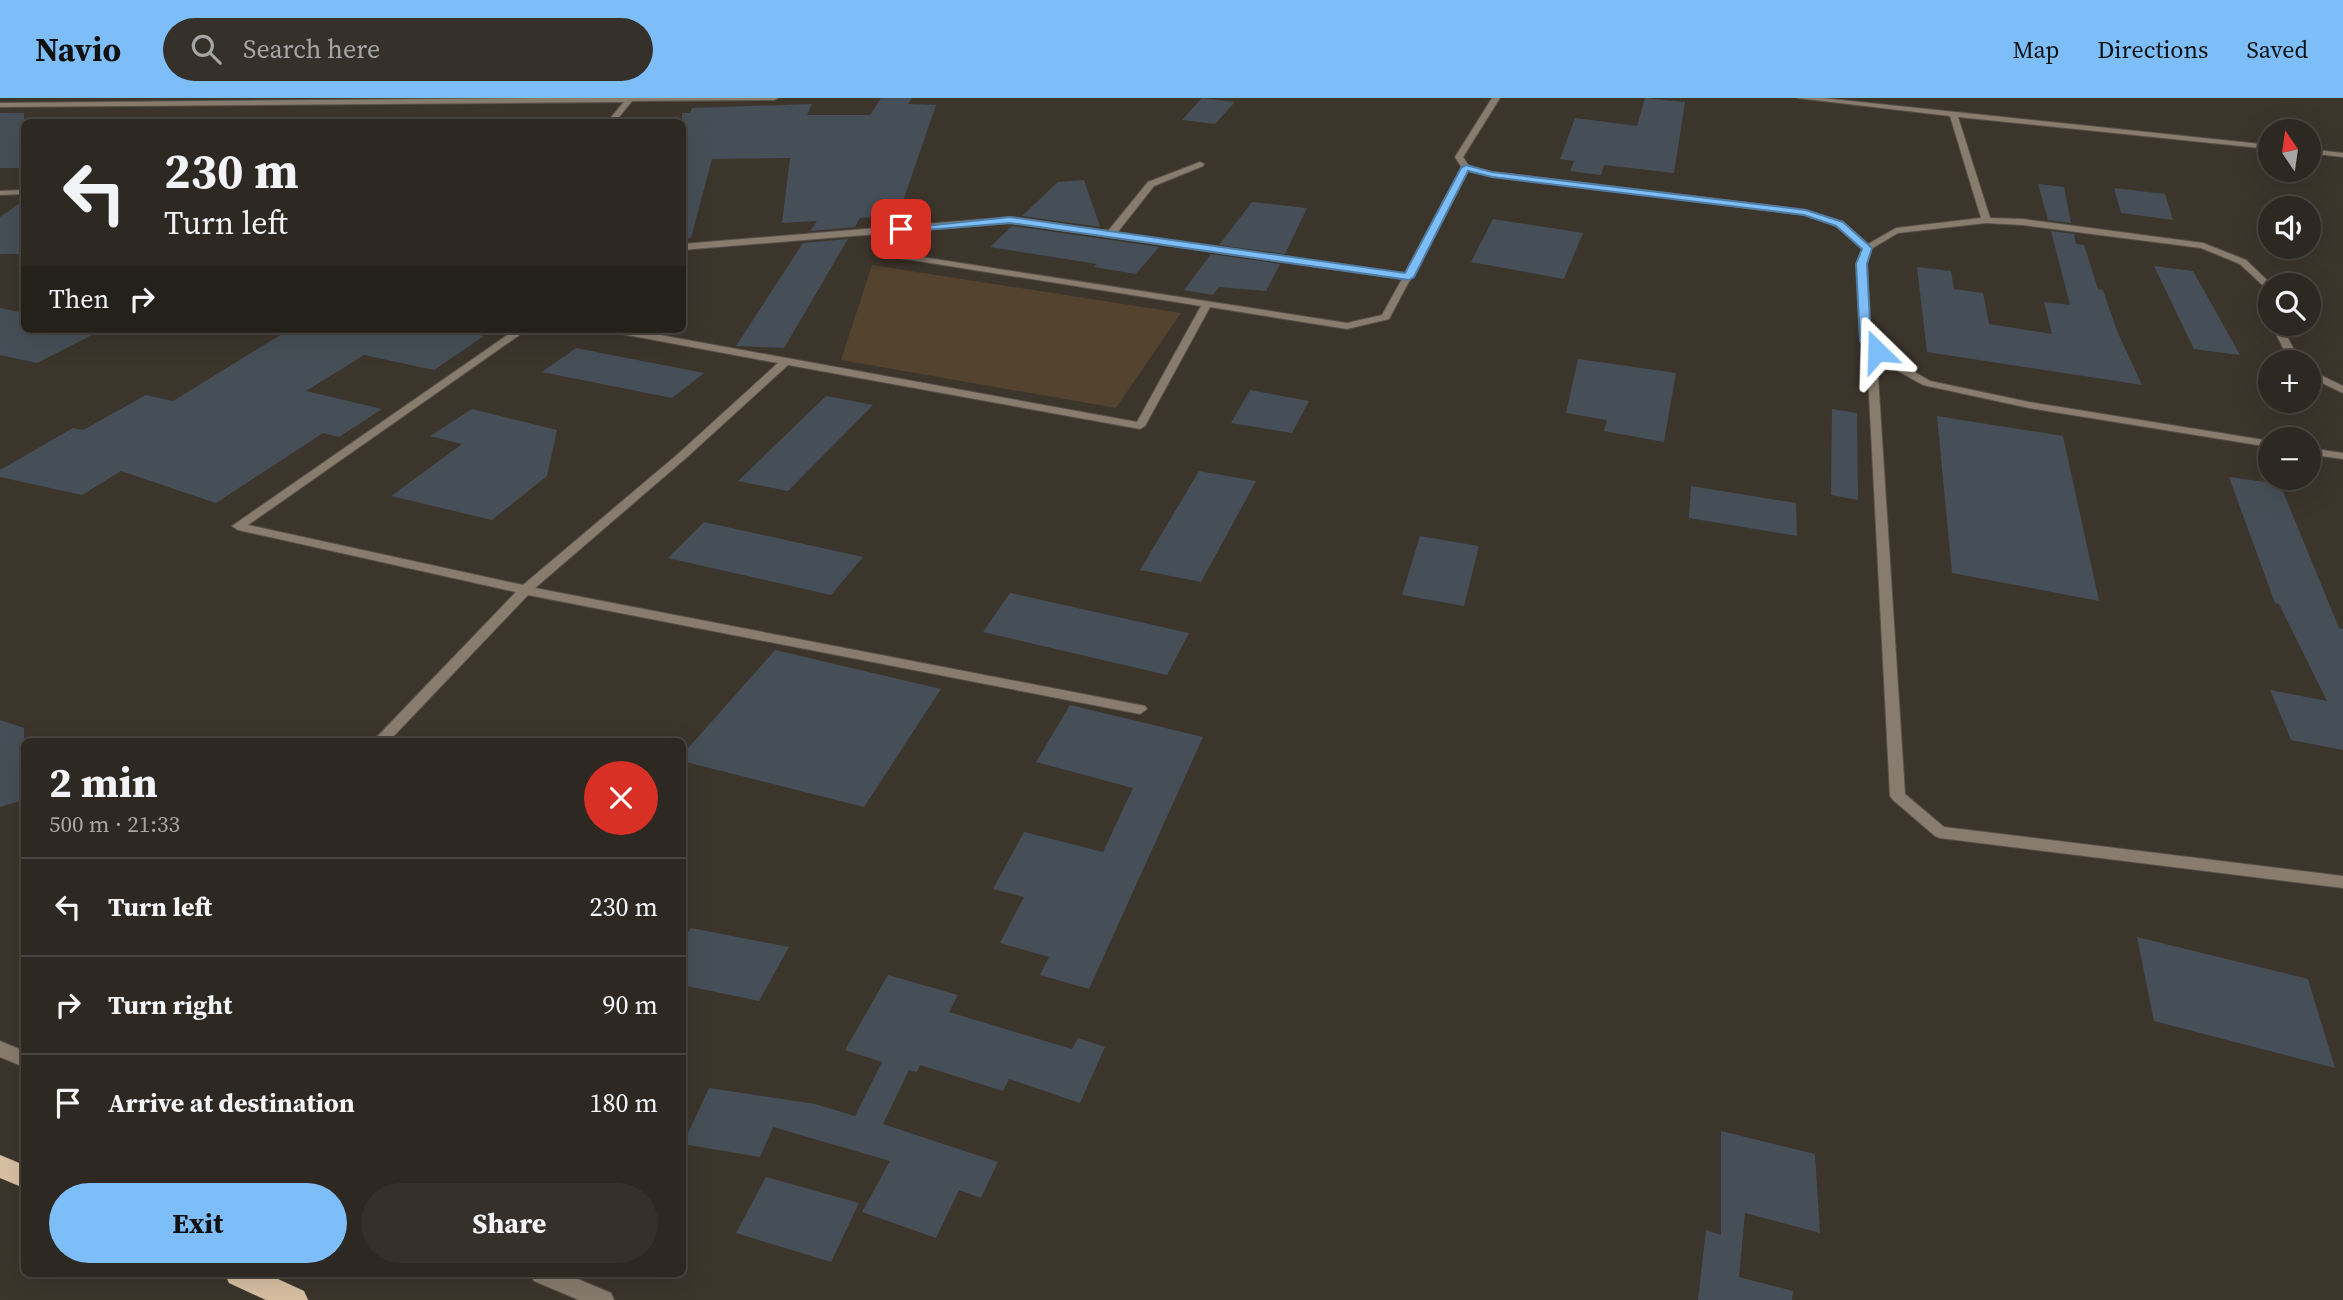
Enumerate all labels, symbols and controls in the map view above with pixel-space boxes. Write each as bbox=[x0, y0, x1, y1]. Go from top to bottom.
search box bbox=[163, 18, 653, 81]
text: Navio bbox=[35, 27, 121, 72]
icon: search bbox=[187, 30, 225, 68]
text: Search here bbox=[243, 31, 380, 67]
text: Map bbox=[2012, 33, 2059, 66]
text: Directions bbox=[2097, 33, 2208, 66]
text: Saved bbox=[2246, 33, 2308, 66]
north arrow bbox=[2258, 119, 2320, 182]
map controls bbox=[2258, 119, 2321, 490]
text: 230 m bbox=[164, 137, 299, 204]
icon: left bbox=[49, 147, 140, 238]
button: sound bbox=[2258, 196, 2321, 259]
pin bbox=[871, 199, 931, 259]
text: Turn left bbox=[164, 201, 288, 245]
icon: arrive bbox=[882, 210, 920, 248]
button: search bbox=[2258, 273, 2321, 336]
icon: right bbox=[123, 280, 161, 318]
text: Then bbox=[49, 281, 109, 317]
position arrow bbox=[1840, 314, 1914, 388]
button: + bbox=[2258, 350, 2321, 413]
button: − bbox=[2258, 427, 2321, 490]
text: 2 min bbox=[49, 753, 158, 811]
button: close bbox=[584, 761, 658, 835]
text: 500 m · 21:33 bbox=[49, 808, 180, 840]
icon: left bbox=[49, 888, 87, 926]
text: Turn left bbox=[108, 889, 212, 925]
text: 230 m bbox=[590, 889, 658, 925]
icon: right bbox=[49, 986, 87, 1024]
text: Turn right bbox=[108, 987, 232, 1023]
text: 90 m bbox=[603, 987, 658, 1023]
icon: arrive bbox=[49, 1084, 87, 1122]
text: Arrive at destination bbox=[108, 1085, 355, 1121]
text: 180 m bbox=[590, 1085, 658, 1121]
button: Exit bbox=[49, 1183, 347, 1263]
button: Share bbox=[361, 1183, 658, 1263]

